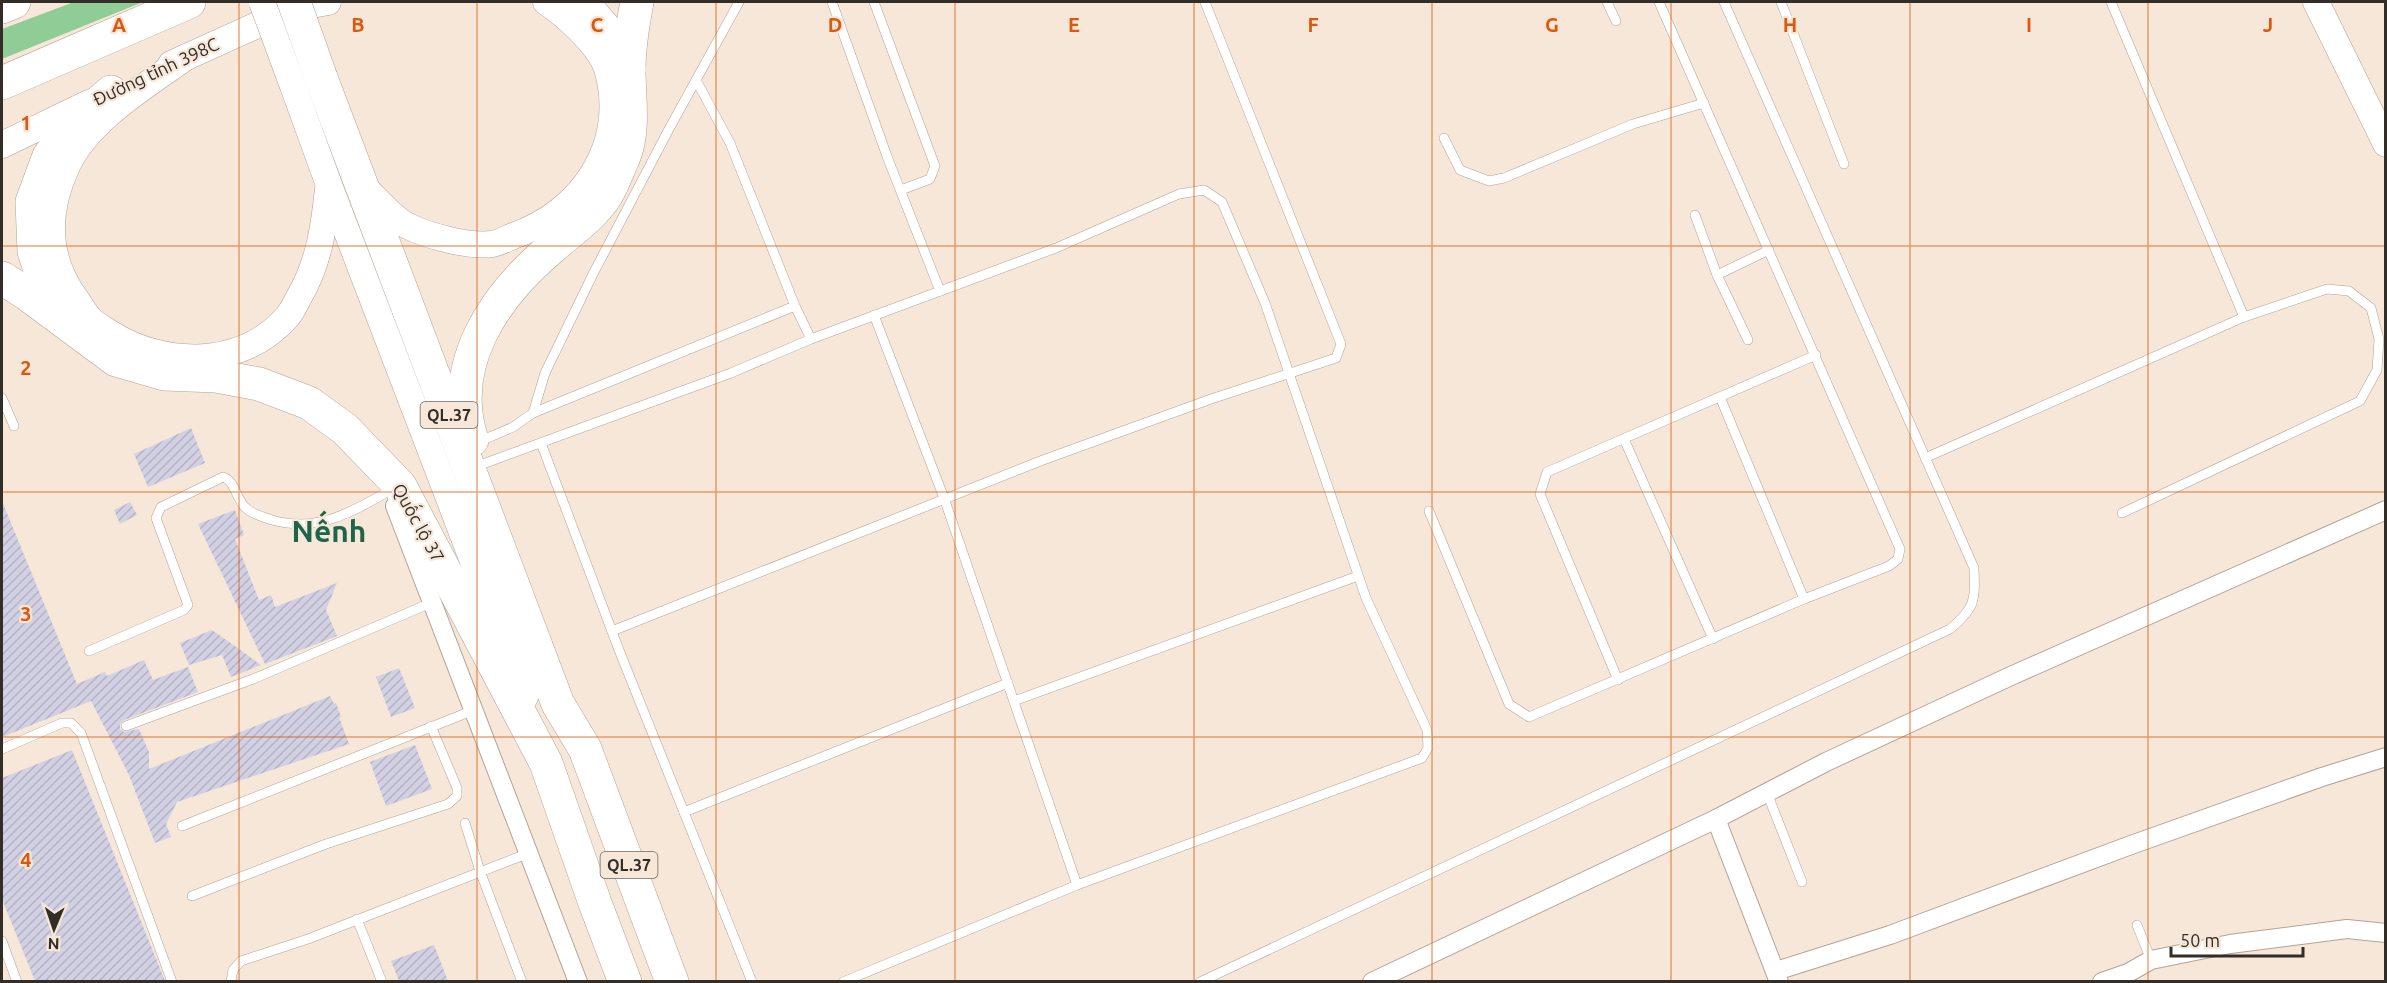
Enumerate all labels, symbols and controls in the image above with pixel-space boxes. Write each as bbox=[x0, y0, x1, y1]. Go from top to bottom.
text: A bbox=[112, 13, 126, 36]
text: B bbox=[351, 13, 365, 36]
text: C bbox=[591, 13, 604, 36]
text: D bbox=[828, 13, 842, 36]
text: E bbox=[1068, 13, 1080, 36]
text: F bbox=[1307, 13, 1319, 36]
text: G bbox=[1545, 13, 1559, 36]
text: H bbox=[1783, 13, 1797, 36]
text: I bbox=[2026, 13, 2032, 36]
text: J bbox=[2263, 13, 2273, 36]
street label: Đường tỉnh 398C bbox=[90, 33, 222, 109]
text: 1 bbox=[20, 111, 32, 134]
text: 2 bbox=[20, 356, 32, 379]
road number: QL.37 bbox=[420, 402, 478, 428]
street label: Quốc lộ 37 bbox=[388, 478, 451, 566]
district label: Nếnh bbox=[292, 510, 366, 548]
text: 3 bbox=[20, 602, 32, 625]
text: 4 bbox=[20, 848, 32, 871]
road number: QL.37 bbox=[600, 852, 658, 878]
north arrow bbox=[24, 899, 84, 959]
scale bar bbox=[2171, 920, 2303, 958]
text: 50 m bbox=[2180, 930, 2220, 950]
text: N bbox=[47, 935, 60, 953]

